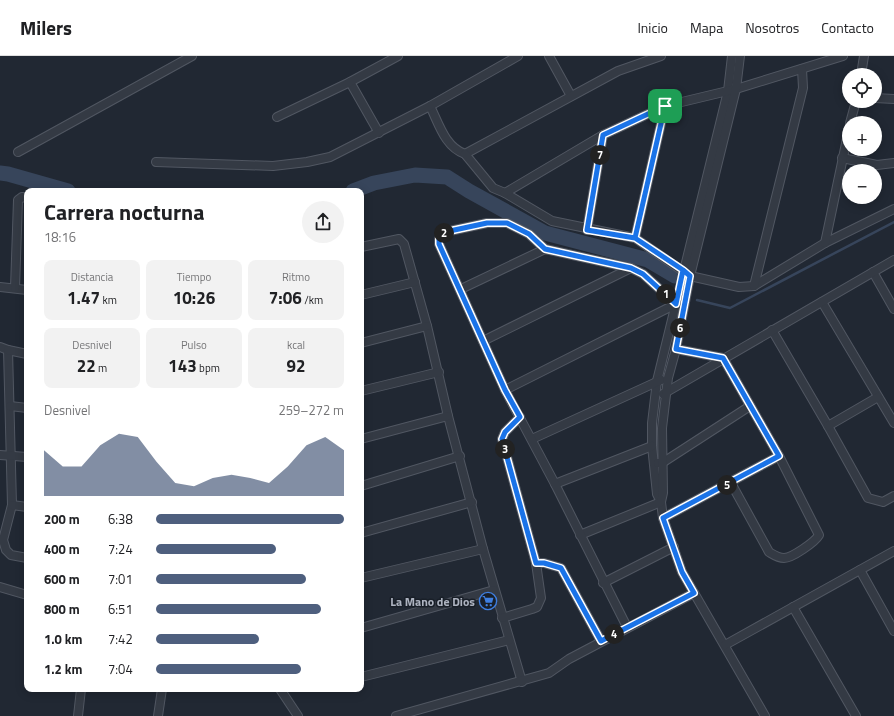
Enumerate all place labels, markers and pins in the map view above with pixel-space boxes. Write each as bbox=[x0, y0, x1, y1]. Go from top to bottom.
pin bbox=[648, 89, 682, 123]
pin: 7 bbox=[590, 145, 610, 165]
pin: 2 bbox=[434, 223, 454, 243]
pin: 1 bbox=[656, 284, 676, 304]
pin: 6 bbox=[670, 318, 690, 338]
pin: 3 bbox=[495, 439, 515, 459]
pin: 5 bbox=[717, 475, 737, 495]
supermarket icon: La Mano de Dios bbox=[478, 591, 498, 611]
place label: La Mano de Dios bbox=[390, 592, 475, 611]
pin: 4 bbox=[604, 624, 624, 644]

